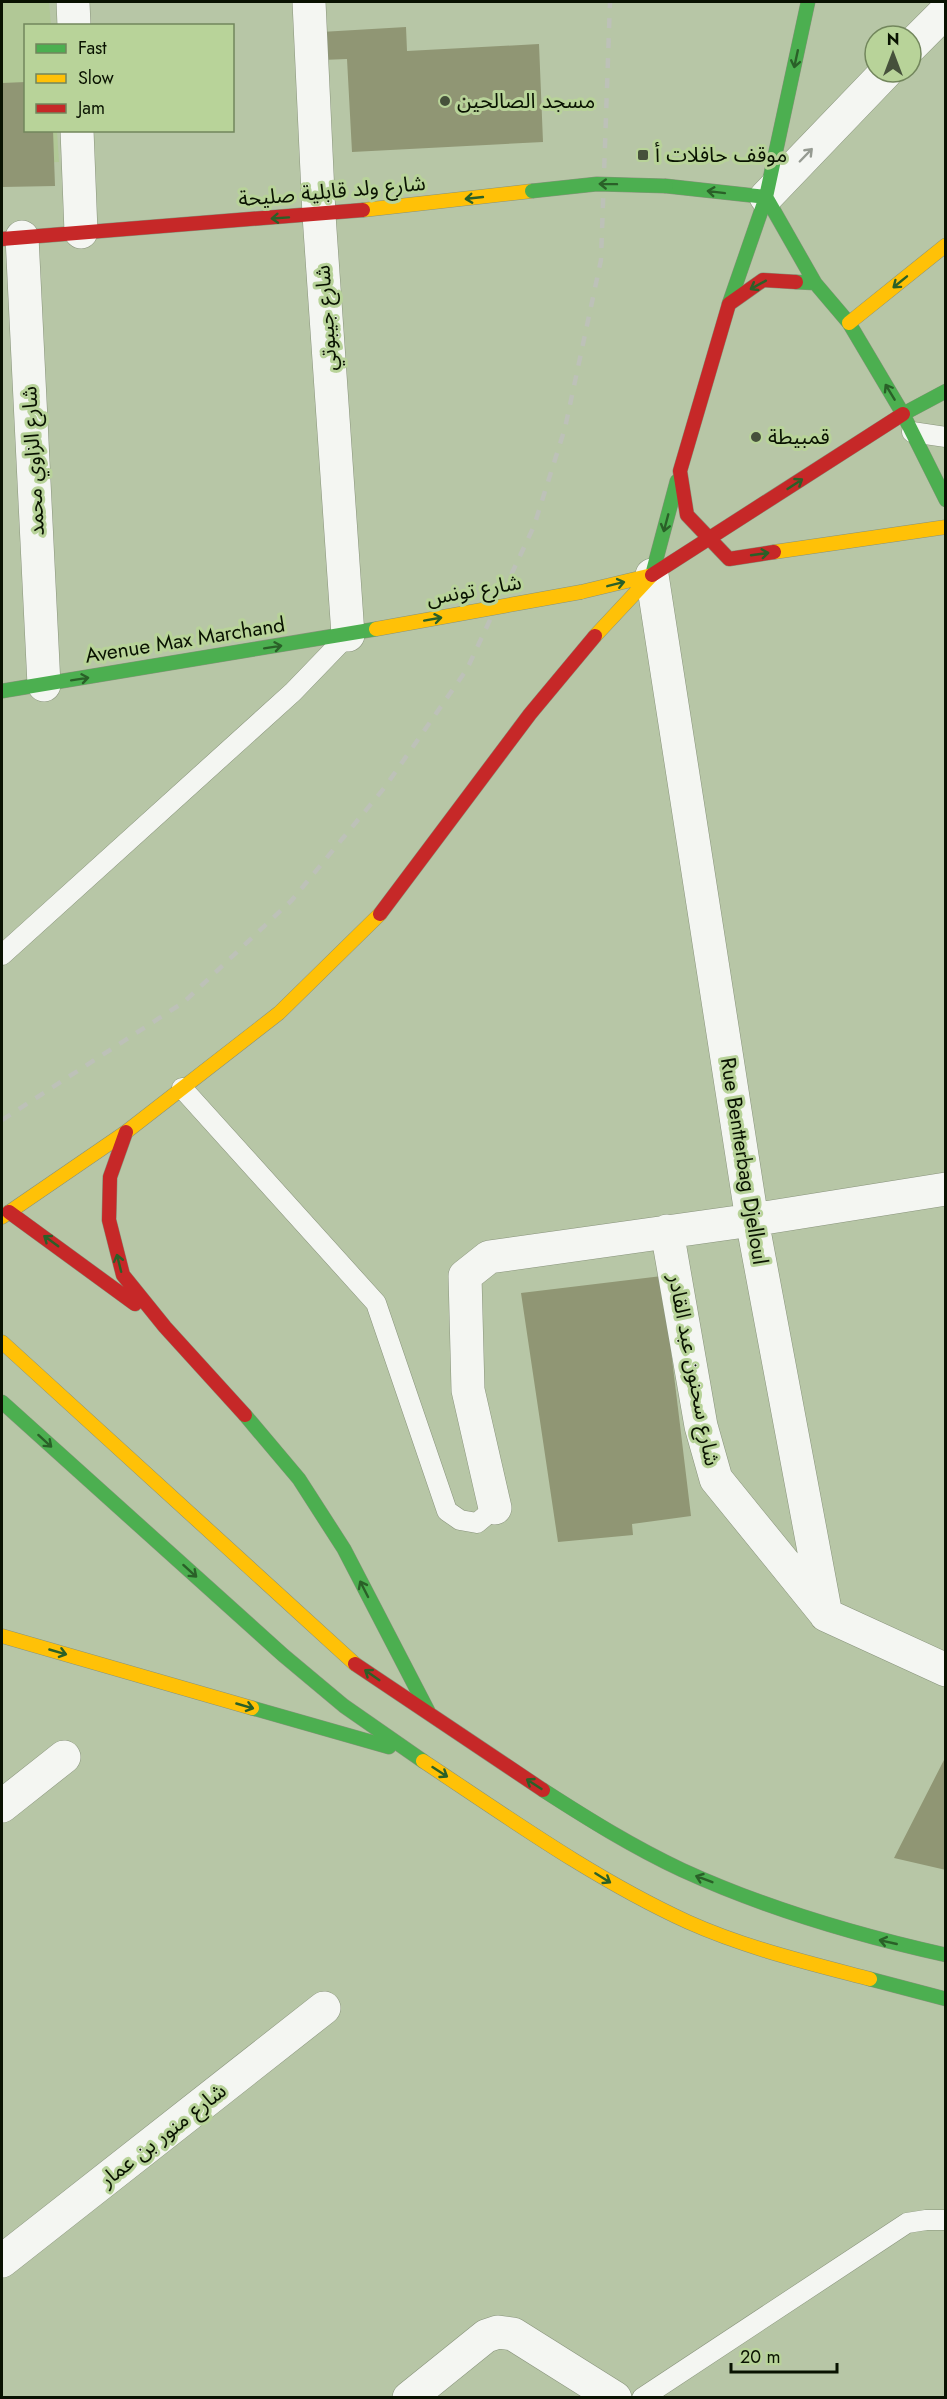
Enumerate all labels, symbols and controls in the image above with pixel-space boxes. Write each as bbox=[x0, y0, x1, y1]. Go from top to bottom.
legend bbox=[24, 24, 234, 132]
north arrow bbox=[863, 24, 923, 84]
text: N bbox=[887, 28, 899, 51]
text: Fast bbox=[78, 35, 107, 61]
one-way arrow bbox=[789, 49, 801, 68]
text: Slow bbox=[78, 65, 115, 91]
place label: مسجد الصالحين bbox=[457, 86, 595, 116]
marker: مسجد الصالحين bbox=[438, 94, 452, 108]
text: Jam bbox=[76, 95, 105, 121]
place label: موقف حافلات أ bbox=[655, 140, 787, 170]
marker: موقف حافلات أ bbox=[636, 148, 650, 162]
one-way arrow bbox=[799, 148, 814, 163]
street label: شارع ولد قابلية صليحة bbox=[237, 168, 427, 214]
one-way arrow bbox=[599, 178, 619, 190]
one-way arrow bbox=[707, 186, 727, 197]
one-way arrow bbox=[464, 192, 484, 203]
one-way arrow bbox=[270, 213, 290, 224]
street label: شارع جيبوتي bbox=[307, 264, 346, 372]
one-way arrow bbox=[892, 275, 908, 288]
one-way arrow bbox=[750, 279, 767, 291]
one-way arrow bbox=[884, 384, 896, 401]
street label: شارع الزاوي محمد bbox=[14, 385, 53, 537]
place label: قمبيطة bbox=[768, 422, 830, 452]
marker: قمبيطة bbox=[749, 430, 763, 444]
one-way arrow bbox=[786, 478, 803, 490]
one-way arrow bbox=[660, 513, 671, 532]
one-way arrow bbox=[750, 549, 769, 560]
street label: شارع تونس bbox=[424, 567, 524, 613]
one-way arrow bbox=[606, 577, 625, 589]
street label: Avenue Max Marchand bbox=[83, 609, 287, 671]
one-way arrow bbox=[423, 613, 443, 624]
one-way arrow bbox=[262, 642, 282, 653]
one-way arrow bbox=[70, 673, 89, 684]
street label: Rue Bentterbag Djelloul bbox=[713, 1055, 775, 1267]
one-way arrow bbox=[43, 1235, 59, 1247]
one-way arrow bbox=[113, 1253, 125, 1272]
street label: شارع سحنون عبد القادر bbox=[661, 1271, 727, 1468]
one-way arrow bbox=[37, 1434, 52, 1448]
one-way arrow bbox=[182, 1564, 197, 1578]
one-way arrow bbox=[358, 1580, 370, 1598]
one-way arrow bbox=[48, 1647, 67, 1658]
one-way arrow bbox=[365, 1669, 381, 1682]
one-way arrow bbox=[235, 1701, 254, 1712]
one-way arrow bbox=[431, 1766, 447, 1778]
one-way arrow bbox=[526, 1778, 543, 1790]
one-way arrow bbox=[594, 1872, 611, 1884]
one-way arrow bbox=[695, 1873, 714, 1884]
one-way arrow bbox=[879, 1936, 899, 1947]
street label: شارع منور بن عمار bbox=[93, 2076, 233, 2195]
scale bar bbox=[731, 2336, 838, 2374]
text: 20 m bbox=[740, 2344, 780, 2370]

